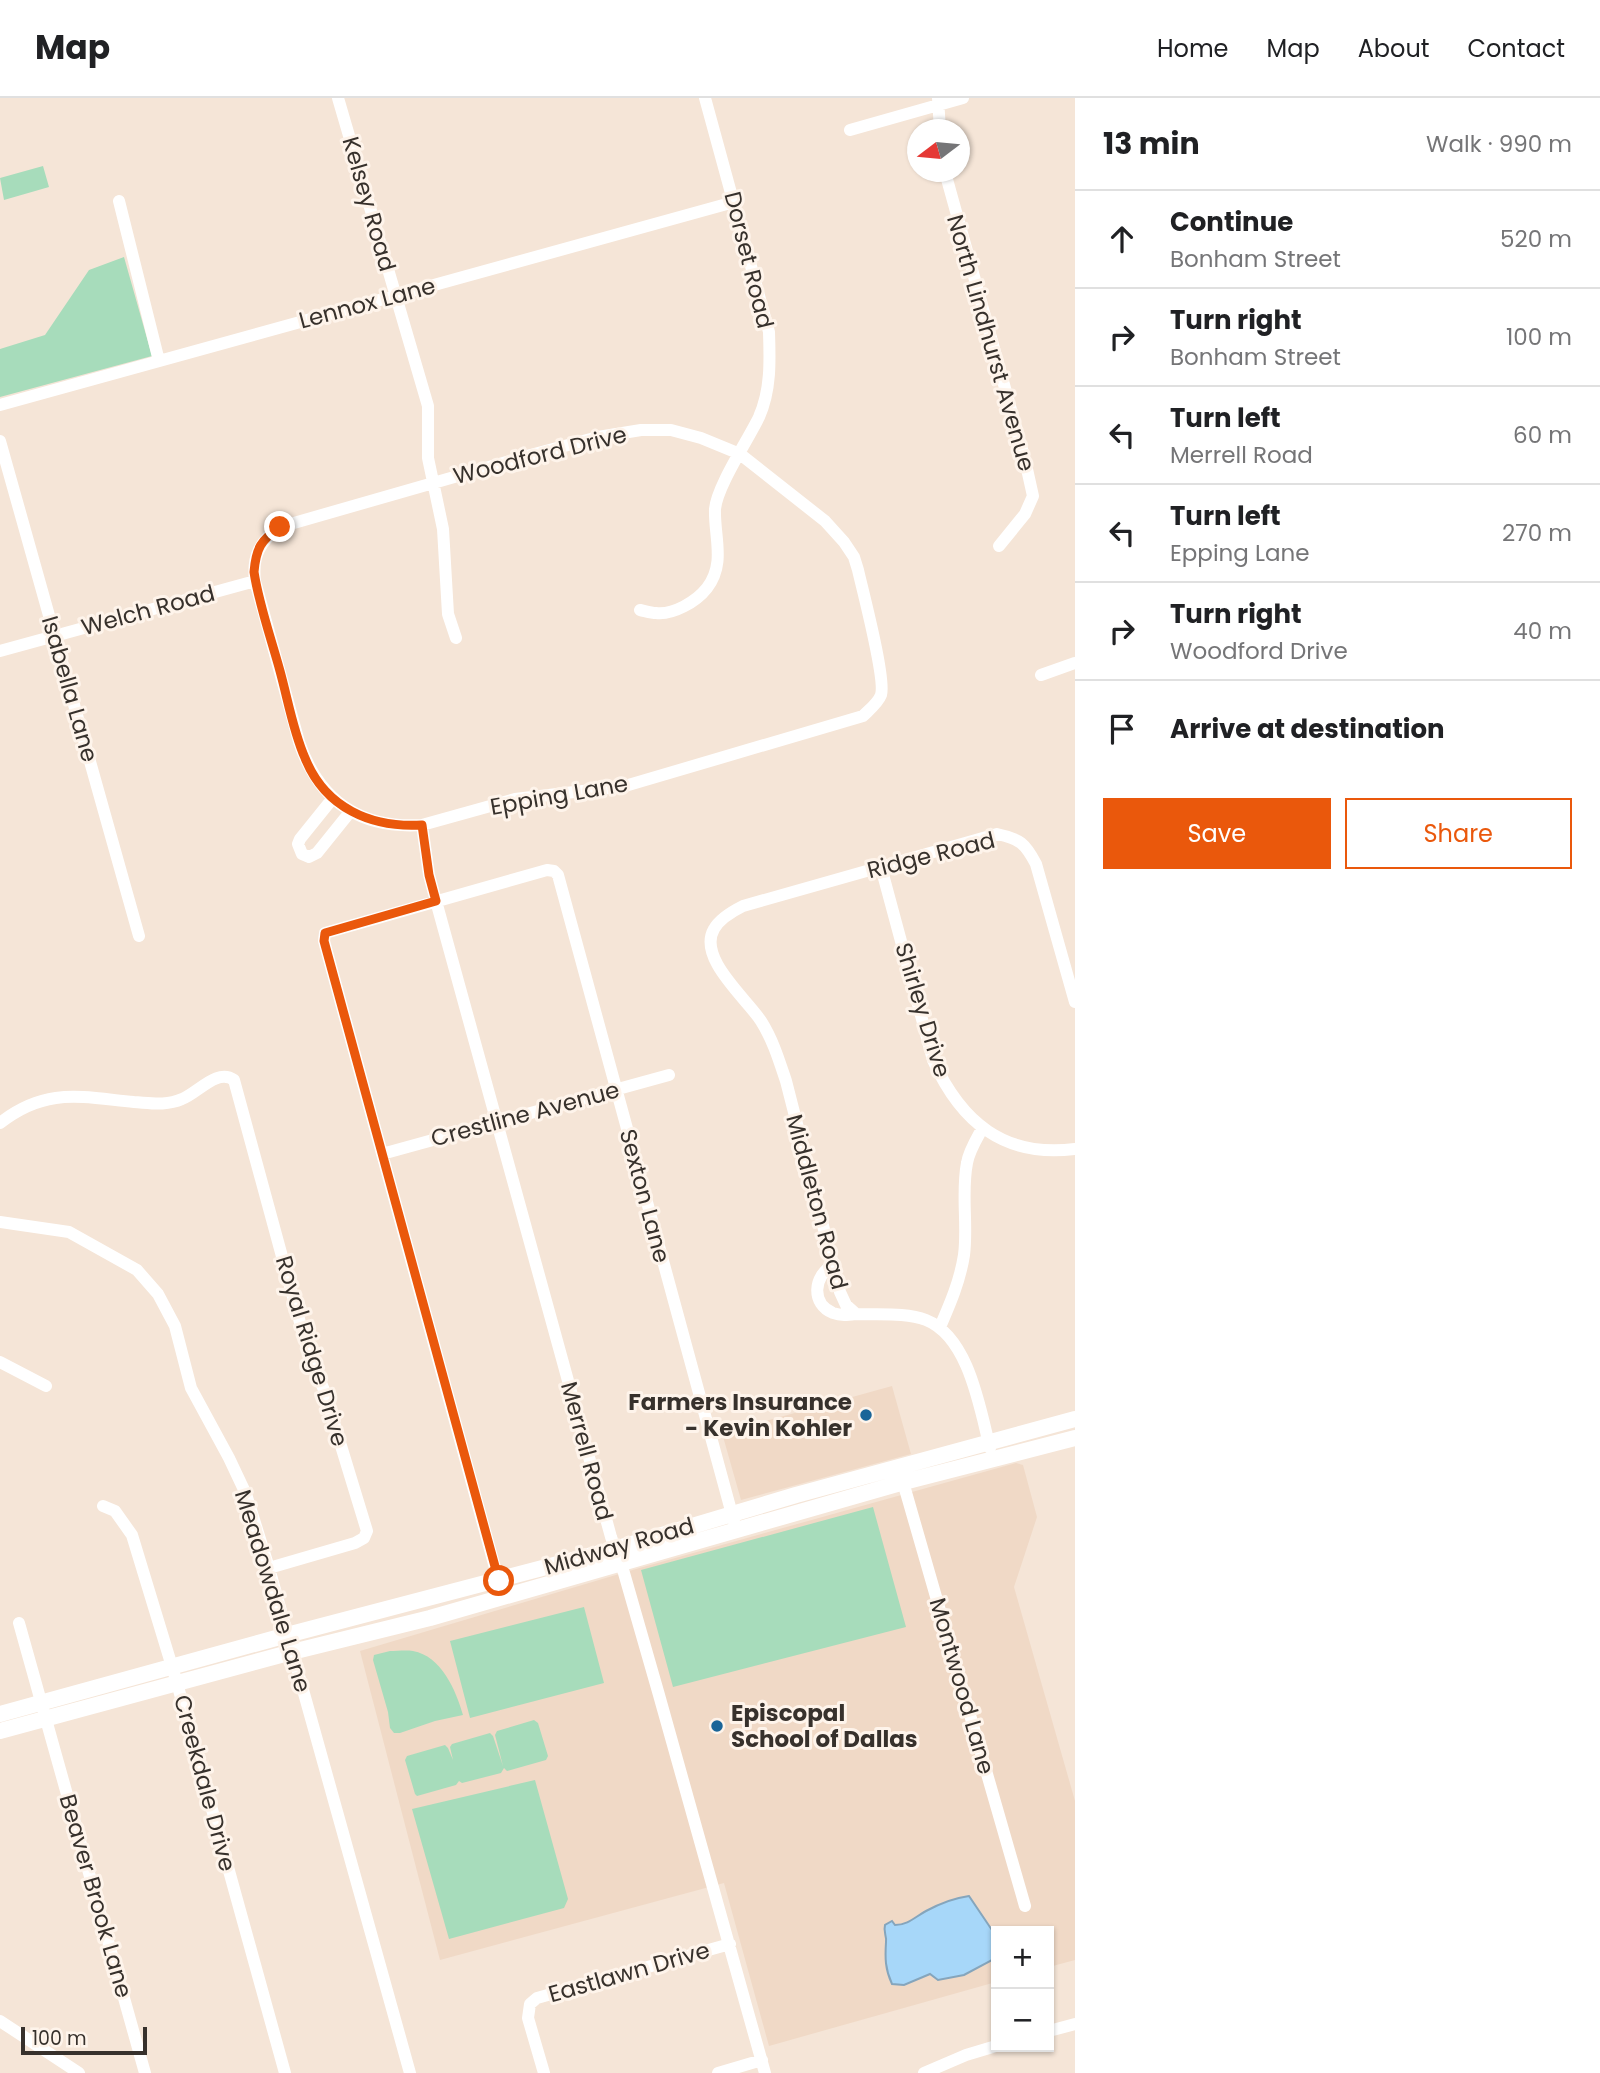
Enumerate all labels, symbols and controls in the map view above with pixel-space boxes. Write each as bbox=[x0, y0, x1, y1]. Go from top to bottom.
text: Map bbox=[35, 24, 110, 71]
text: Home bbox=[1157, 32, 1229, 65]
text: Map bbox=[1267, 32, 1320, 65]
text: About bbox=[1358, 32, 1429, 65]
text: Contact bbox=[1467, 32, 1565, 65]
north arrow bbox=[907, 119, 970, 182]
text: 13 min bbox=[1103, 122, 1200, 165]
text: Walk · 990 m bbox=[1426, 128, 1572, 160]
street label: Kelsey Road bbox=[334, 133, 404, 275]
street label: Dorset Road bbox=[717, 188, 781, 332]
text: Continue bbox=[1170, 204, 1293, 240]
street label: North Lindhurst Avenue bbox=[939, 211, 1043, 475]
icon: ahead bbox=[1103, 220, 1141, 258]
text: 520 m bbox=[1500, 223, 1572, 255]
text: Bonham Street bbox=[1170, 243, 1341, 275]
street label: Lennox Lane bbox=[295, 269, 439, 337]
text: Turn right bbox=[1170, 302, 1302, 338]
icon: right bbox=[1103, 318, 1141, 356]
text: 100 m bbox=[1506, 321, 1572, 353]
text: Bonham Street bbox=[1170, 341, 1341, 373]
text: Turn left bbox=[1170, 400, 1281, 436]
icon: left bbox=[1103, 416, 1141, 454]
street label: Woodford Drive bbox=[450, 418, 630, 492]
text: 60 m bbox=[1513, 419, 1572, 451]
text: Merrell Road bbox=[1170, 439, 1313, 471]
text: Turn left bbox=[1170, 498, 1281, 534]
route end bbox=[264, 511, 295, 542]
icon: left bbox=[1103, 514, 1141, 552]
text: 270 m bbox=[1502, 517, 1572, 549]
text: Epping Lane bbox=[1170, 537, 1309, 569]
street label: Welch Road bbox=[78, 577, 218, 643]
text: Turn right bbox=[1170, 596, 1302, 632]
street label: Isabella Lane bbox=[34, 612, 106, 766]
icon: right bbox=[1103, 612, 1141, 650]
text: 40 m bbox=[1513, 615, 1572, 647]
text: Woodford Drive bbox=[1170, 635, 1348, 667]
icon: arrive bbox=[1103, 710, 1141, 748]
text: Arrive at destination bbox=[1170, 711, 1445, 747]
street label: Epping Lane bbox=[488, 767, 630, 823]
button: Save bbox=[1103, 798, 1331, 869]
button: Share bbox=[1345, 798, 1572, 869]
street label: Ridge Road bbox=[864, 824, 998, 886]
street label: Shirley Drive bbox=[887, 939, 959, 1081]
street label: Crestline Avenue bbox=[427, 1073, 623, 1155]
street label: Middleton Road bbox=[778, 1111, 856, 1293]
street label: Sexton Lane bbox=[612, 1126, 678, 1266]
street label: Royal Ridge Drive bbox=[268, 1252, 356, 1450]
street label: Merrell Road bbox=[553, 1378, 621, 1524]
place label: Farmers Insurance - Kevin Kohler bbox=[628, 1386, 852, 1444]
marker: Farmers Insurance - Kevin Kohler bbox=[858, 1407, 874, 1423]
street label: Meadowdale Lane bbox=[227, 1486, 319, 1696]
street label: Midway Road bbox=[540, 1509, 698, 1583]
route start bbox=[483, 1565, 514, 1596]
street label: Montwood Lane bbox=[922, 1594, 1002, 1778]
street label: Creekdale Drive bbox=[166, 1691, 244, 1875]
place label: Episcopal School of Dallas bbox=[731, 1697, 918, 1755]
marker: Episcopal School of Dallas bbox=[709, 1718, 725, 1734]
street label: Beaver Brook Lane bbox=[52, 1790, 140, 2002]
map controls bbox=[991, 1926, 1054, 2052]
button: + bbox=[991, 1926, 1054, 1989]
street label: Eastlawn Drive bbox=[545, 1934, 713, 2010]
button: − bbox=[991, 1989, 1054, 2052]
scale bar bbox=[21, 2024, 147, 2056]
text: 100 m bbox=[32, 2025, 87, 2052]

